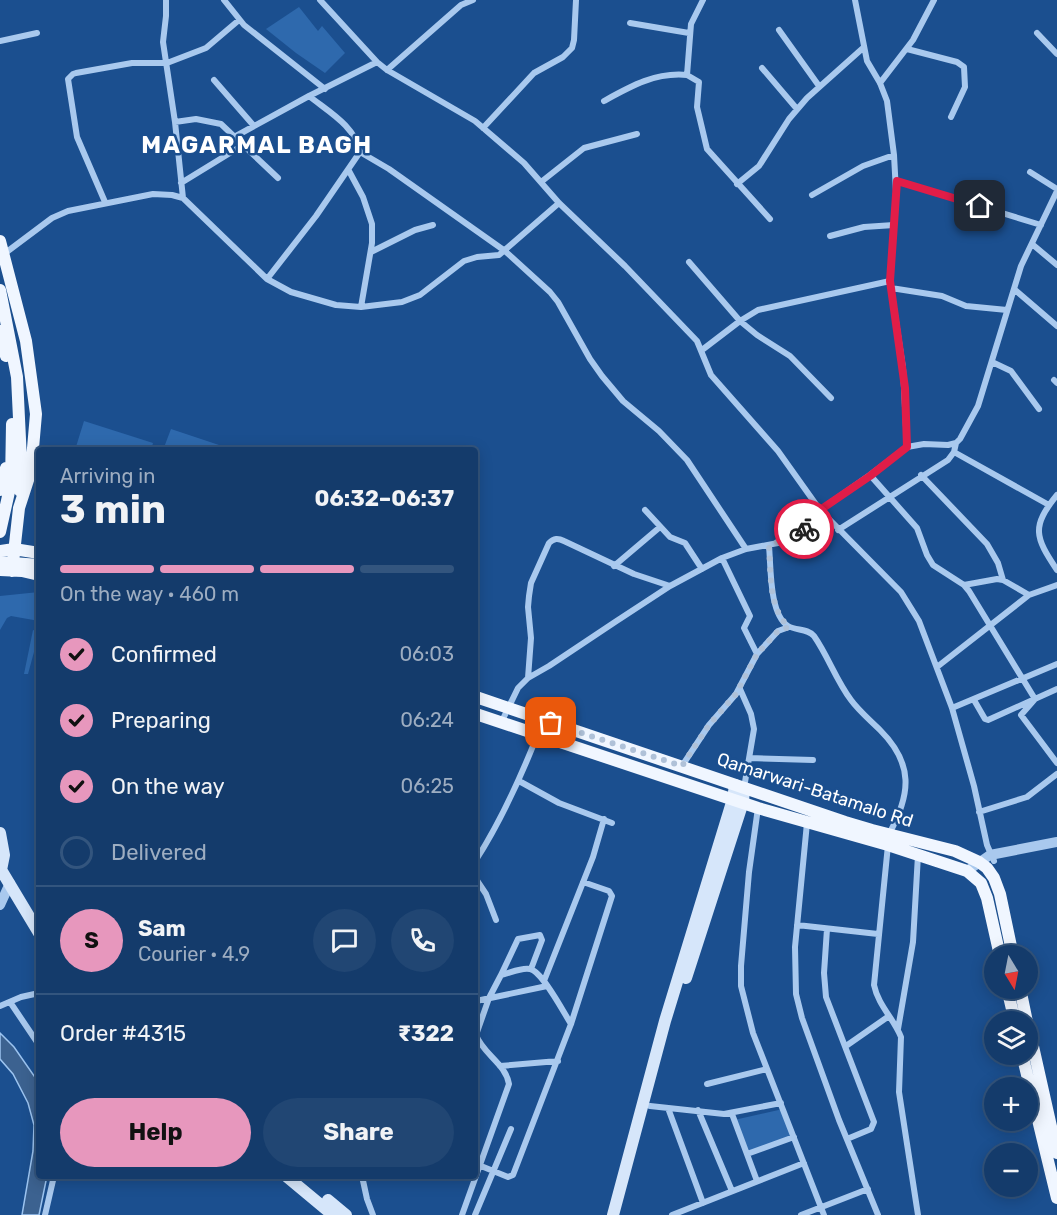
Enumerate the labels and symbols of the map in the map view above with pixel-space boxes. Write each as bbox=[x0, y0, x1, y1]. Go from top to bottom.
district label: MAGARMAL BAGH bbox=[141, 131, 373, 159]
pin bbox=[954, 180, 1005, 231]
courier bbox=[774, 499, 834, 559]
pin bbox=[525, 697, 576, 748]
street label: Qamarwari-Batamalo Rd bbox=[714, 748, 916, 832]
north arrow bbox=[984, 945, 1038, 999]

